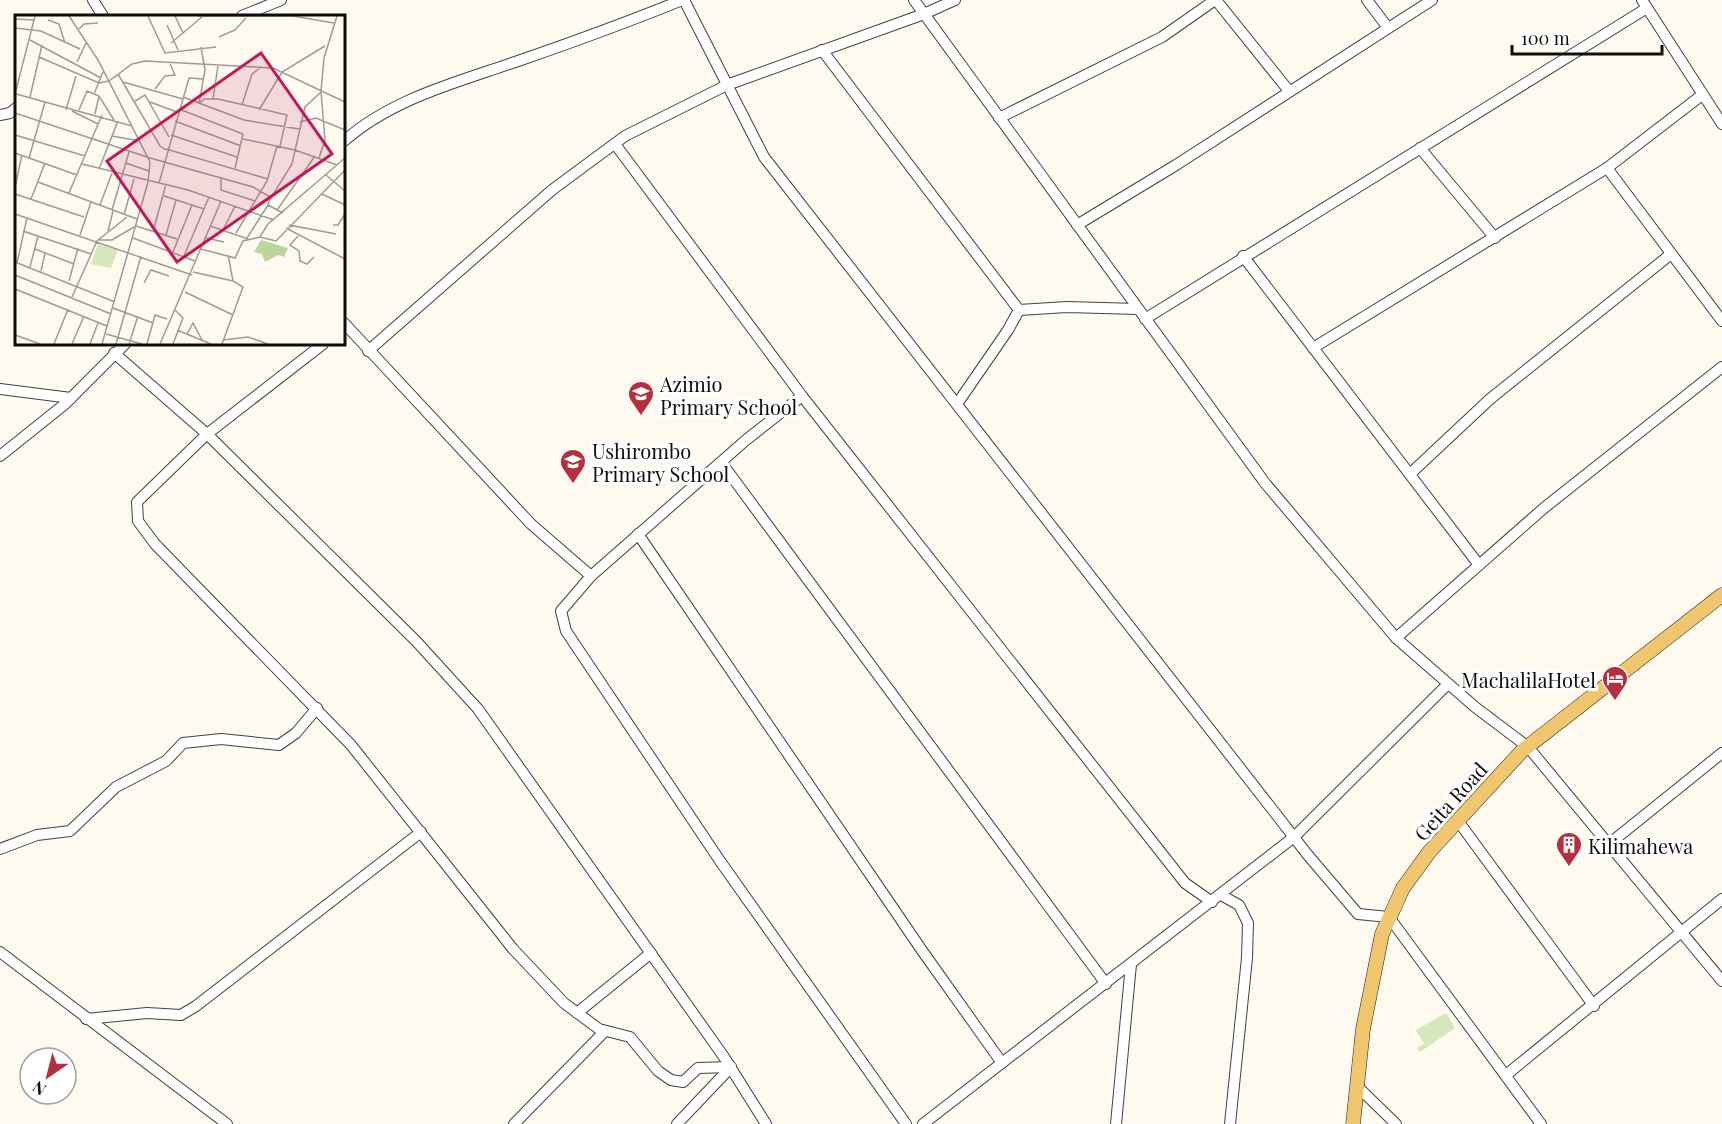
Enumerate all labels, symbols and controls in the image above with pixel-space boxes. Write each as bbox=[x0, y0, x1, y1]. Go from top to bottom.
inset map bbox=[15, 15, 345, 345]
scale bar bbox=[1512, 18, 1662, 56]
text: 100 m bbox=[1521, 26, 1570, 50]
place label: Azimio Primary School bbox=[659, 370, 798, 420]
school or university icon: Azimio Primary School bbox=[626, 379, 656, 417]
place label: Ushirombo Primary School bbox=[592, 437, 730, 487]
school or university icon: Ushirombo Primary School bbox=[558, 447, 588, 485]
hotel icon: MachalilaHotel bbox=[1600, 664, 1630, 702]
place label: MachalilaHotel bbox=[1461, 666, 1596, 693]
street label: Geita Road bbox=[1407, 756, 1493, 846]
building icon: Kilimahewa bbox=[1554, 830, 1584, 868]
place label: Kilimahewa bbox=[1588, 832, 1693, 859]
north arrow bbox=[18, 1046, 78, 1106]
text: N bbox=[28, 1077, 50, 1101]

